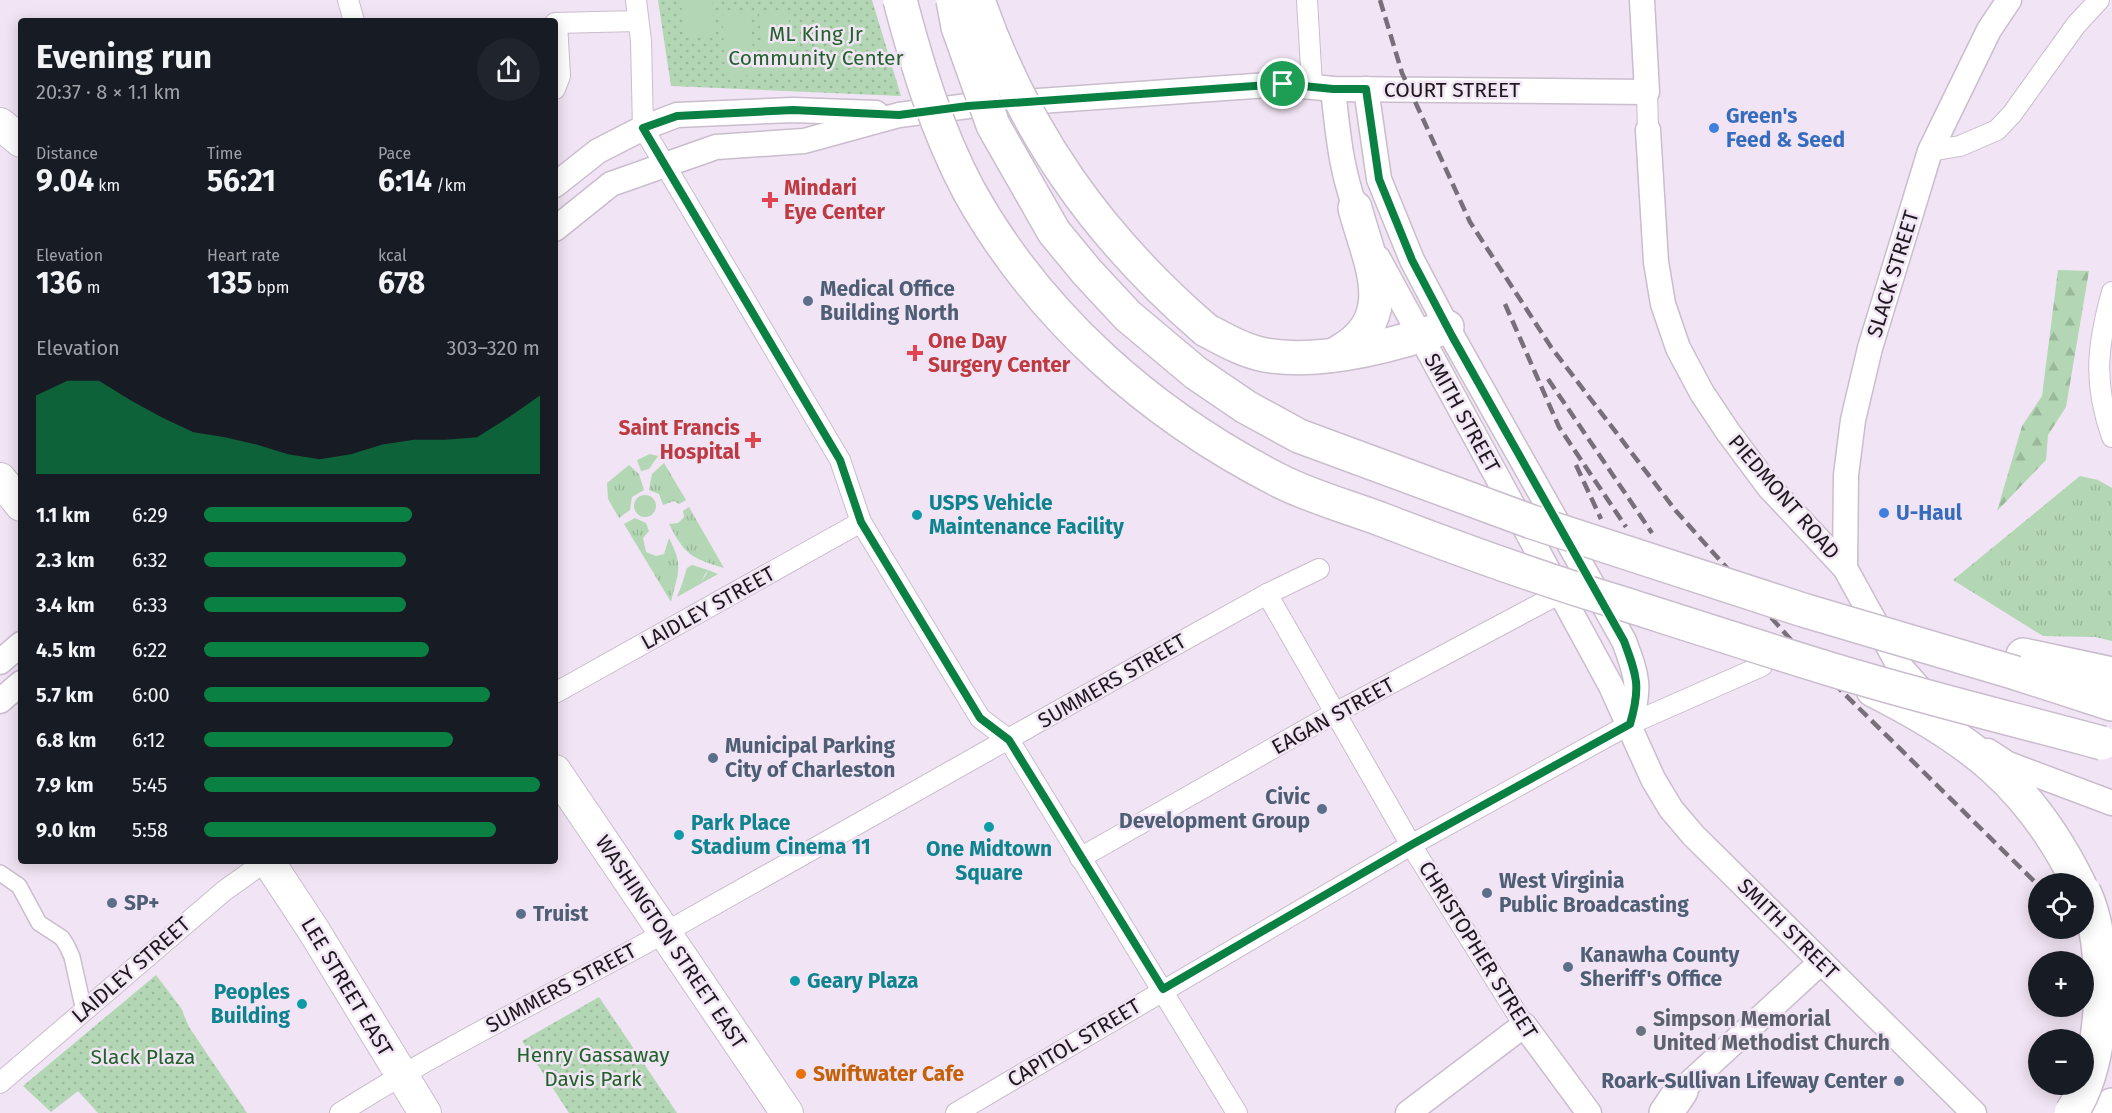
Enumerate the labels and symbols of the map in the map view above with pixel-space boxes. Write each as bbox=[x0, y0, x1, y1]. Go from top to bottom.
park label: ML King Jr Community Center bbox=[728, 21, 904, 71]
pin bbox=[1257, 58, 1308, 109]
street label: COURT STREET bbox=[1384, 77, 1520, 103]
place label: Green's Feed & Seed bbox=[1726, 103, 1845, 153]
marker: Green's Feed & Seed bbox=[1707, 121, 1721, 135]
place label: Mindari Eye Center bbox=[784, 175, 886, 225]
marker: Mindari Eye Center bbox=[761, 191, 779, 209]
street label: SLACK STREET bbox=[1861, 207, 1925, 341]
place label: Medical Office Building North bbox=[820, 276, 959, 326]
marker: Medical Office Building North bbox=[801, 294, 815, 308]
place label: One Day Surgery Center bbox=[928, 328, 1071, 378]
marker: One Day Surgery Center bbox=[906, 344, 924, 362]
street label: SMITH STREET bbox=[1419, 349, 1506, 477]
place label: Saint Francis Hospital bbox=[618, 415, 741, 465]
street label: PIEDMONT ROAD bbox=[1723, 429, 1845, 565]
marker: Saint Francis Hospital bbox=[744, 431, 762, 449]
place label: USPS Vehicle Maintenance Facility bbox=[929, 490, 1124, 540]
place label: U-Haul bbox=[1896, 500, 1963, 526]
marker: U-Haul bbox=[1877, 506, 1891, 520]
marker: USPS Vehicle Maintenance Facility bbox=[910, 508, 924, 522]
street label: LAIDLEY STREET bbox=[637, 560, 779, 655]
street label: SUMMERS STREET bbox=[1033, 628, 1191, 734]
street label: EAGAN STREET bbox=[1267, 672, 1399, 760]
place label: Municipal Parking City of Charleston bbox=[725, 733, 895, 783]
marker: Municipal Parking City of Charleston bbox=[706, 751, 720, 765]
place label: Civic Development Group bbox=[1119, 784, 1310, 834]
marker: Civic Development Group bbox=[1315, 802, 1329, 816]
place label: Park Place Stadium Cinema 11 bbox=[691, 810, 871, 860]
marker: One Midtown Square bbox=[982, 820, 996, 834]
marker: Park Place Stadium Cinema 11 bbox=[672, 828, 686, 842]
street label: WASHINGTON STREET EAST bbox=[590, 830, 752, 1054]
place label: One Midtown Square bbox=[926, 836, 1052, 886]
street label: CHRISTOPHER STREET bbox=[1413, 856, 1543, 1044]
place label: West Virginia Public Broadcasting bbox=[1499, 868, 1689, 918]
street label: SMITH STREET bbox=[1732, 873, 1844, 985]
marker: West Virginia Public Broadcasting bbox=[1480, 886, 1494, 900]
place label: SP+ bbox=[124, 890, 160, 916]
marker: SP+ bbox=[105, 896, 119, 910]
place label: Truist bbox=[533, 901, 589, 927]
marker: Truist bbox=[514, 907, 528, 921]
street label: LAIDLEY STREET bbox=[66, 911, 196, 1029]
street label: LEE STREET EAST bbox=[295, 913, 399, 1061]
street label: SUMMERS STREET bbox=[481, 937, 641, 1039]
place label: Kanawha County Sheriff's Office bbox=[1580, 942, 1740, 992]
marker: Kanawha County Sheriff's Office bbox=[1561, 960, 1575, 974]
place label: Geary Plaza bbox=[807, 968, 919, 994]
marker: Geary Plaza bbox=[788, 974, 802, 988]
place label: Peoples Building bbox=[211, 979, 290, 1029]
street label: CAPITOL STREET bbox=[1003, 993, 1145, 1093]
marker: Peoples Building bbox=[295, 997, 309, 1011]
place label: Simpson Memorial United Methodist Church bbox=[1653, 1006, 1890, 1056]
marker: Simpson Memorial United Methodist Church bbox=[1634, 1024, 1648, 1038]
park label: Henry Gassaway Davis Park bbox=[516, 1042, 670, 1092]
park label: Slack Plaza bbox=[90, 1044, 196, 1070]
place label: Swiftwater Cafe bbox=[813, 1061, 965, 1087]
marker: Swiftwater Cafe bbox=[794, 1067, 808, 1081]
place label: Roark-Sullivan Lifeway Center bbox=[1601, 1068, 1888, 1094]
marker: Roark-Sullivan Lifeway Center bbox=[1892, 1074, 1906, 1088]

